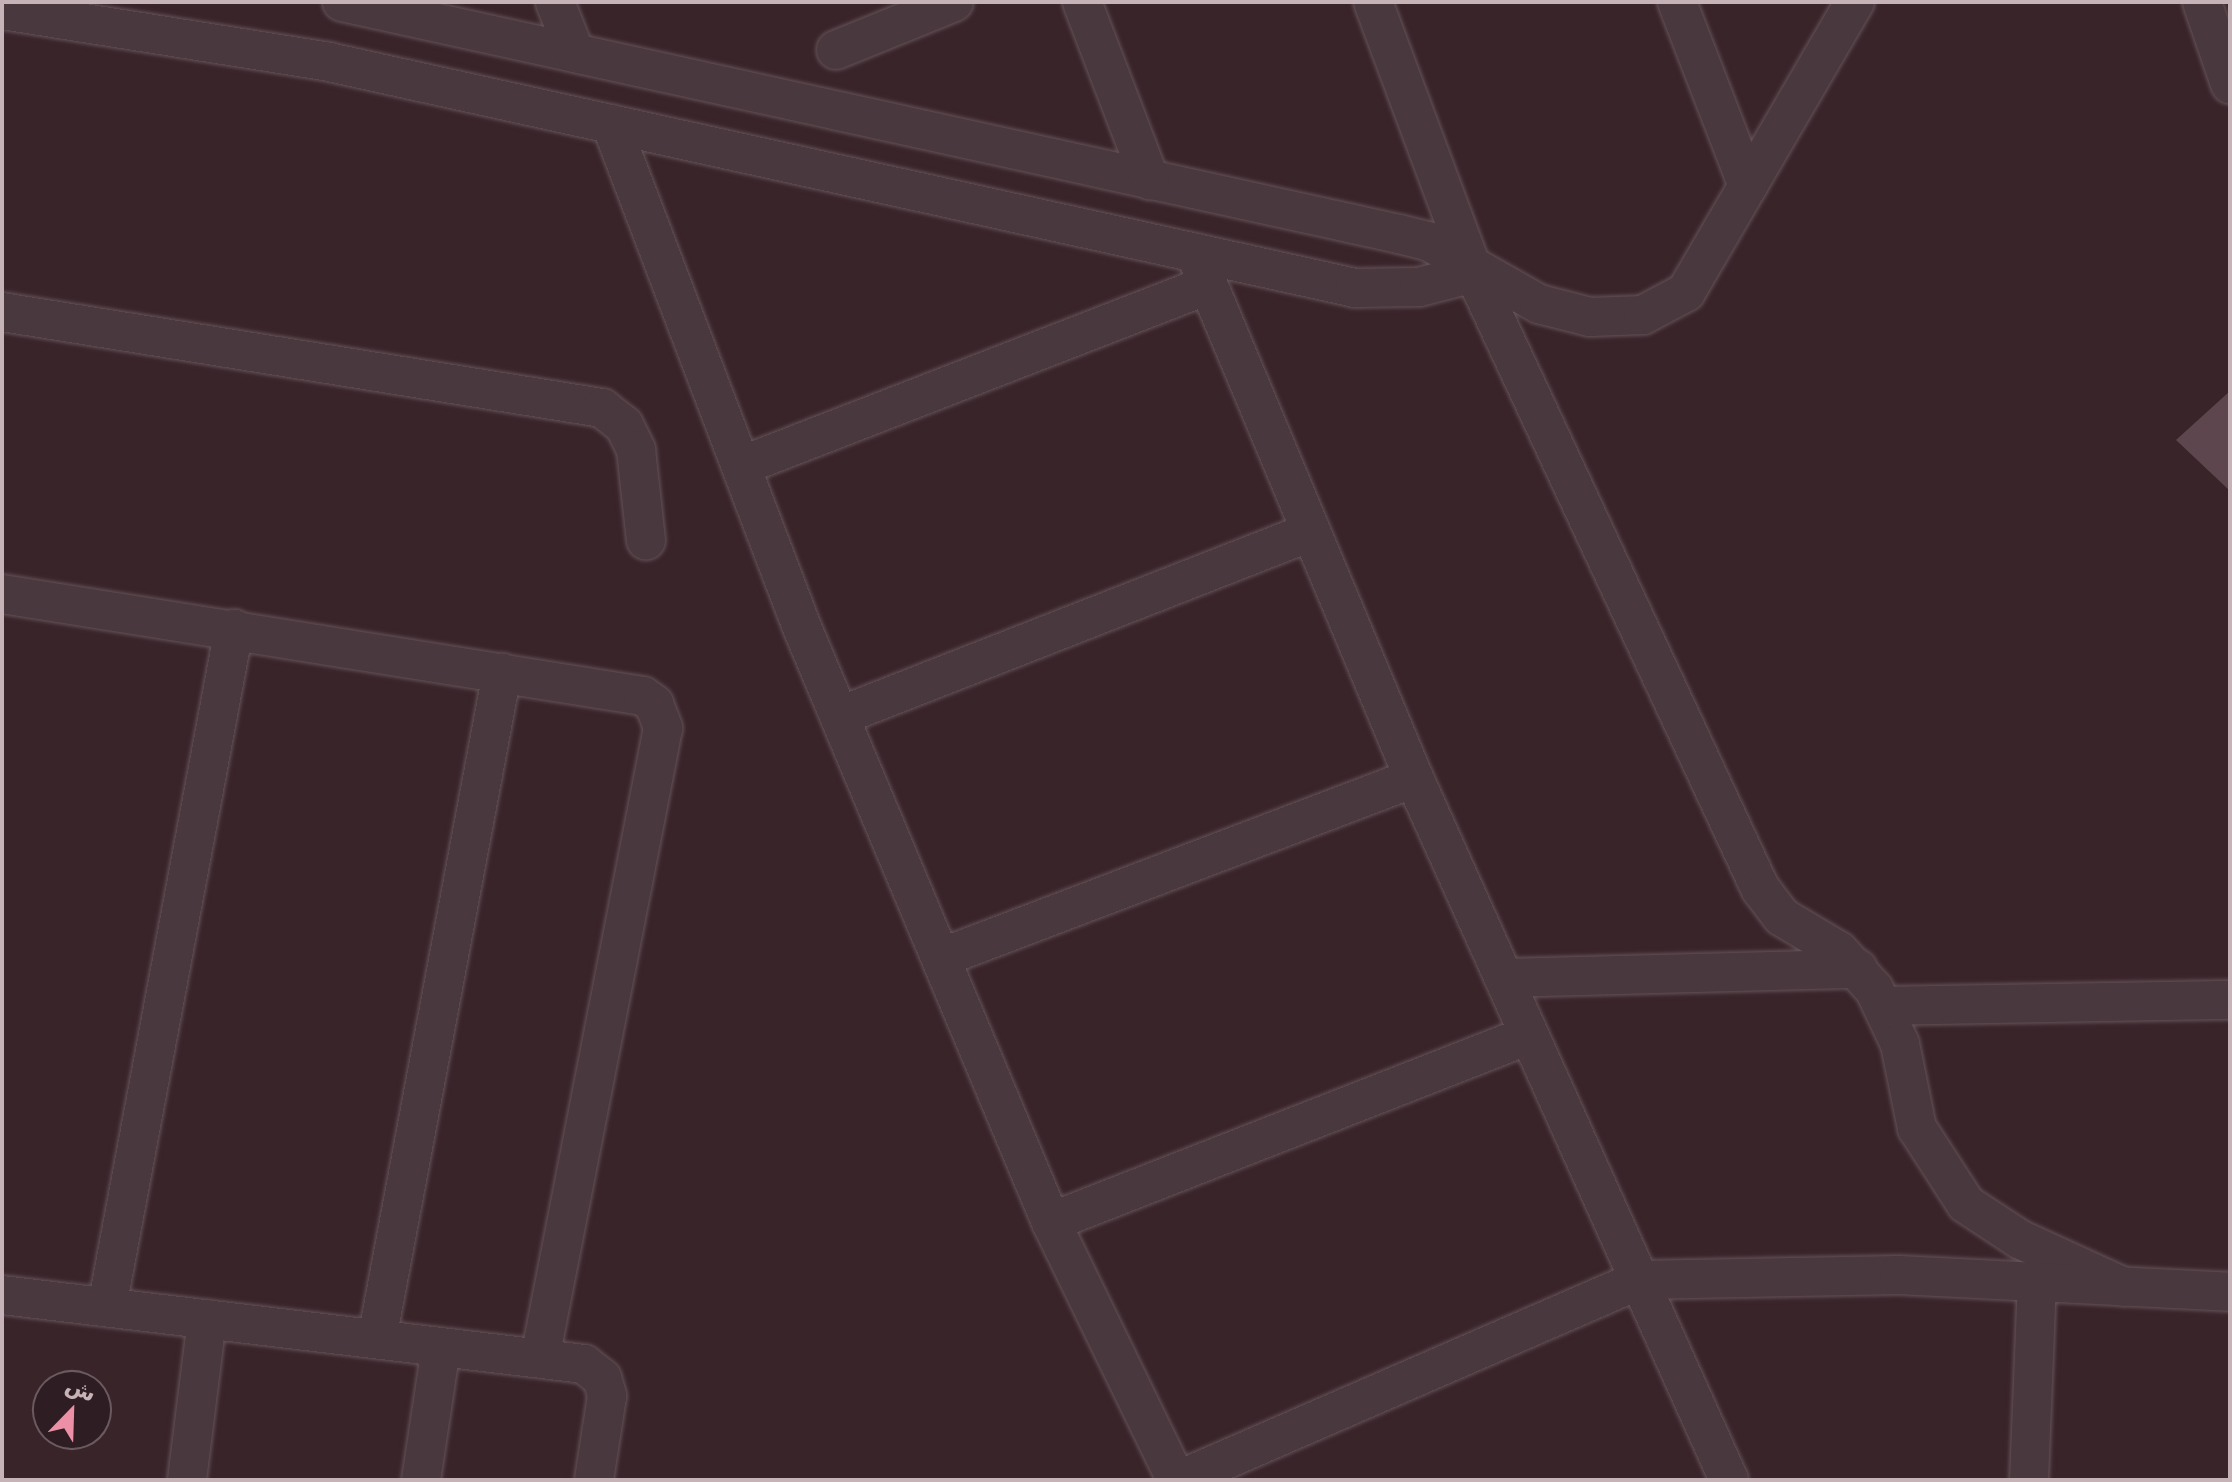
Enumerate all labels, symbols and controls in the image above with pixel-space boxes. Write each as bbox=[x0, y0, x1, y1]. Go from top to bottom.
north arrow bbox=[32, 1370, 112, 1450]
text: ش bbox=[62, 1372, 100, 1407]

